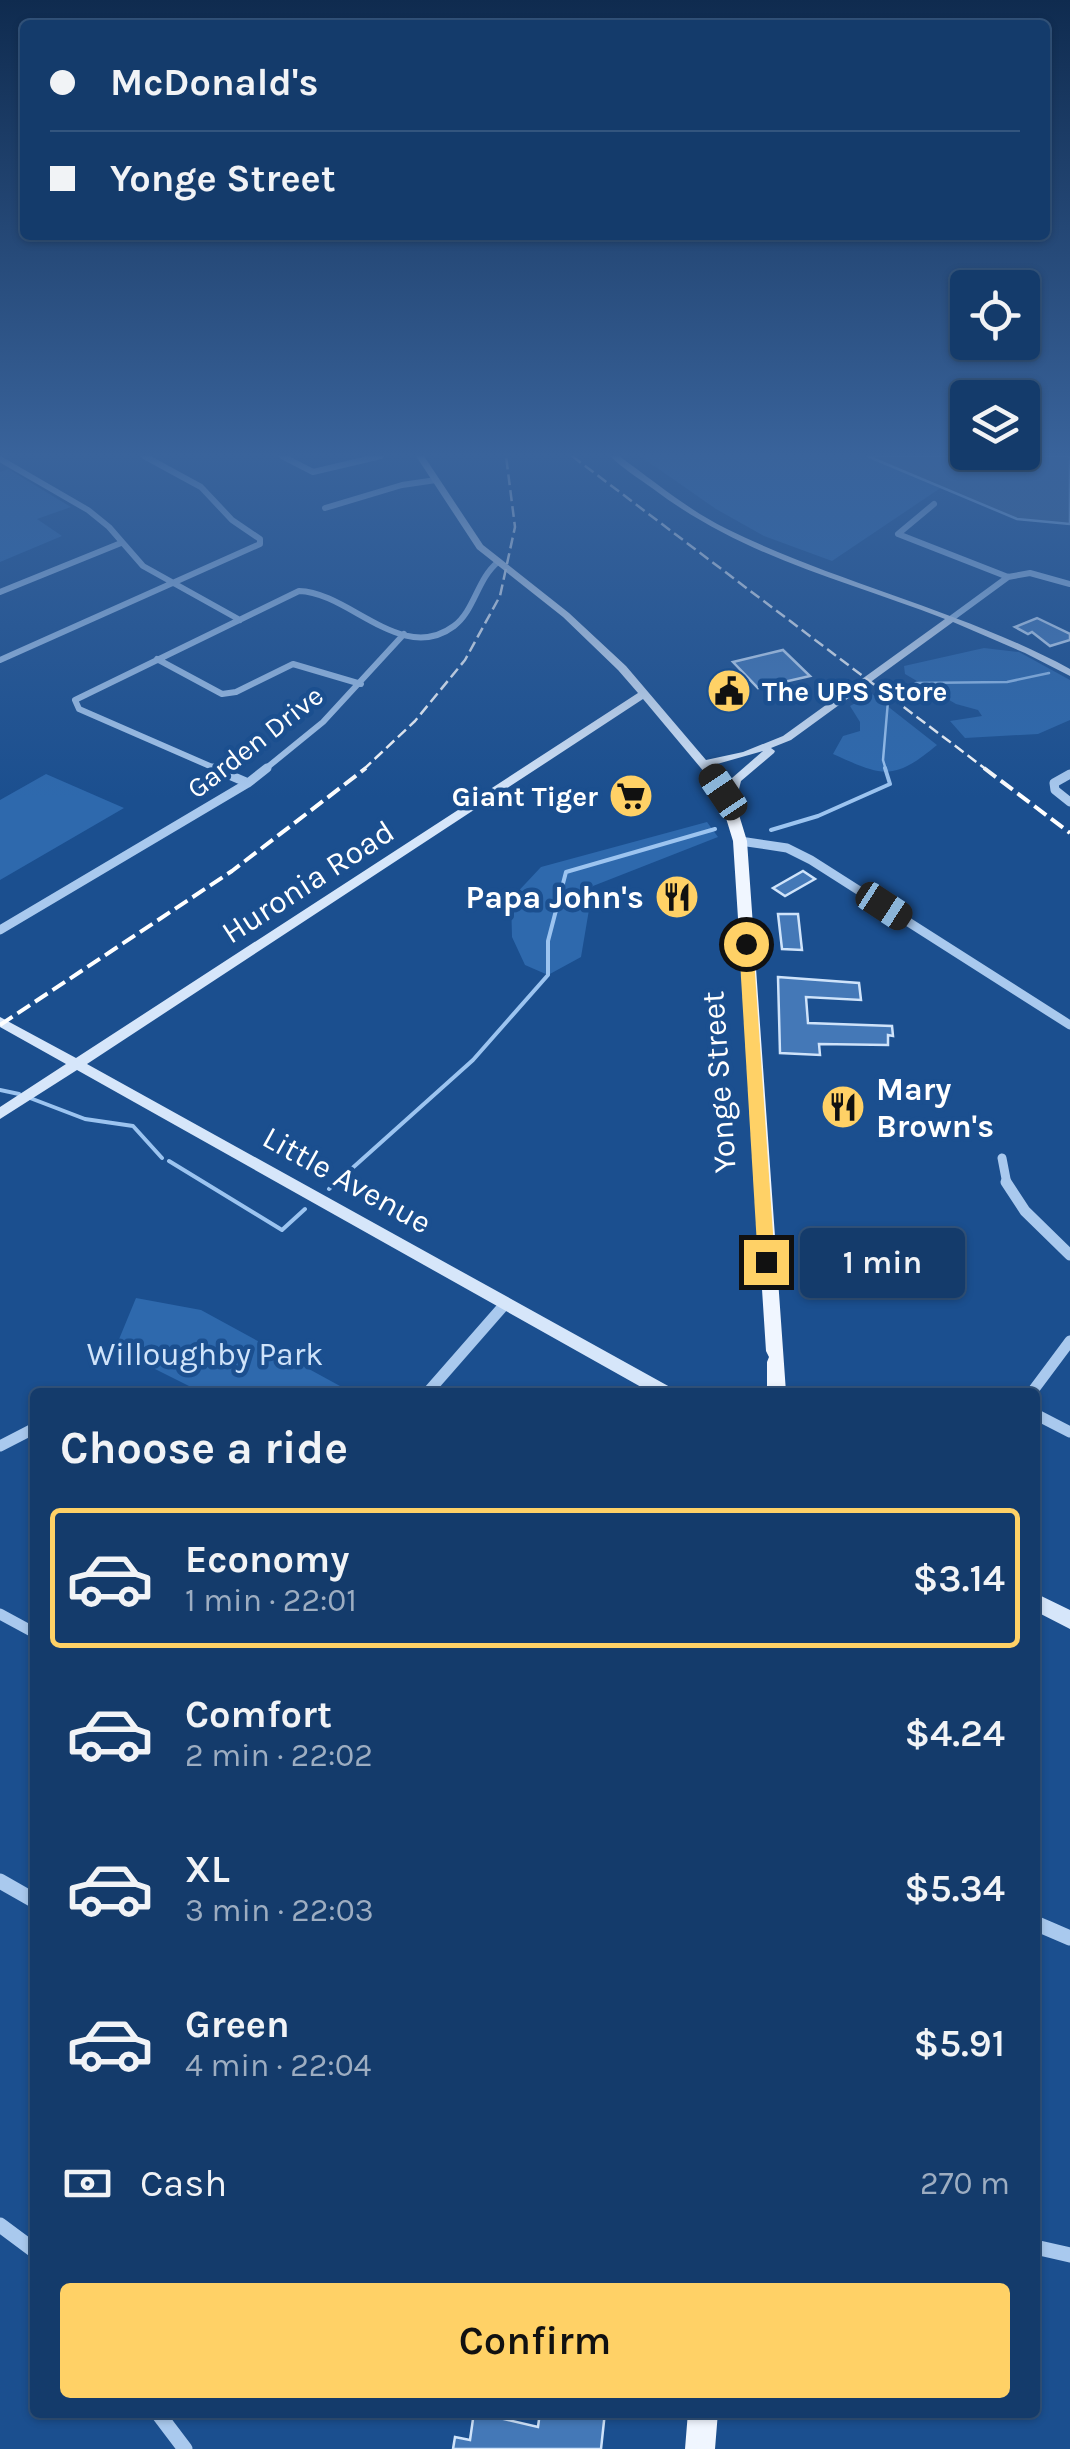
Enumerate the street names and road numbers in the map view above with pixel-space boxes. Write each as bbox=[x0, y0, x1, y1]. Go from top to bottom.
street label: Garden Drive bbox=[180, 679, 330, 805]
street label: Huronia Road bbox=[215, 813, 401, 951]
street label: Yonge Street bbox=[694, 990, 744, 1174]
street label: Little Avenue bbox=[256, 1119, 438, 1241]

